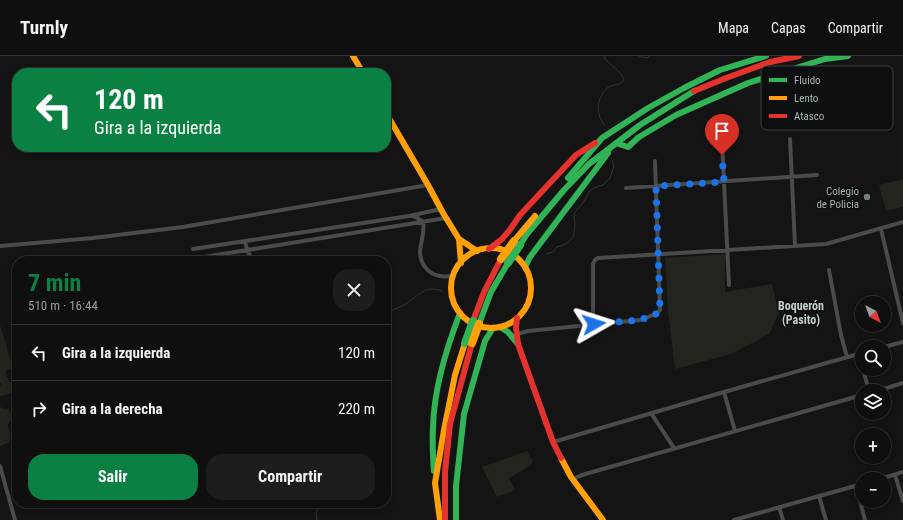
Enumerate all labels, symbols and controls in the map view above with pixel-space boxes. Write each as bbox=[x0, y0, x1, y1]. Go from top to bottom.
text: Turnly bbox=[20, 16, 68, 39]
text: Mapa bbox=[718, 20, 749, 36]
text: Capas bbox=[771, 20, 806, 36]
text: Compartir bbox=[828, 20, 883, 36]
legend bbox=[761, 66, 893, 130]
text: Fluido bbox=[794, 74, 821, 87]
text: 120 m bbox=[94, 83, 164, 116]
icon: left bbox=[28, 84, 80, 136]
text: Lento bbox=[794, 92, 819, 105]
text: Atasco bbox=[794, 110, 825, 123]
pin bbox=[705, 114, 739, 155]
text: Gira a la izquierda bbox=[94, 117, 221, 138]
icon: arrive bbox=[711, 120, 733, 142]
place label: Colegio de Policia bbox=[816, 185, 859, 211]
marker: Colegio de Policia bbox=[862, 192, 872, 202]
text: 7 min bbox=[28, 269, 81, 297]
button: close bbox=[333, 269, 375, 311]
north arrow bbox=[855, 296, 891, 332]
map controls bbox=[855, 296, 891, 508]
text: 510 m · 16:44 bbox=[28, 298, 98, 313]
district label: Boquerón (Pasito) bbox=[778, 299, 824, 327]
position arrow bbox=[573, 303, 615, 345]
button: search bbox=[855, 340, 891, 376]
icon: left bbox=[28, 342, 50, 364]
text: Gira a la izquierda bbox=[62, 344, 170, 362]
text: 120 m bbox=[338, 344, 375, 362]
button: layers bbox=[855, 384, 891, 420]
icon: right bbox=[28, 398, 50, 420]
text: Gira a la derecha bbox=[62, 400, 163, 418]
text: 220 m bbox=[338, 400, 375, 418]
button: + bbox=[855, 428, 891, 464]
button: Salir bbox=[28, 454, 198, 500]
button: Compartir bbox=[206, 454, 375, 500]
button: − bbox=[855, 472, 891, 508]

